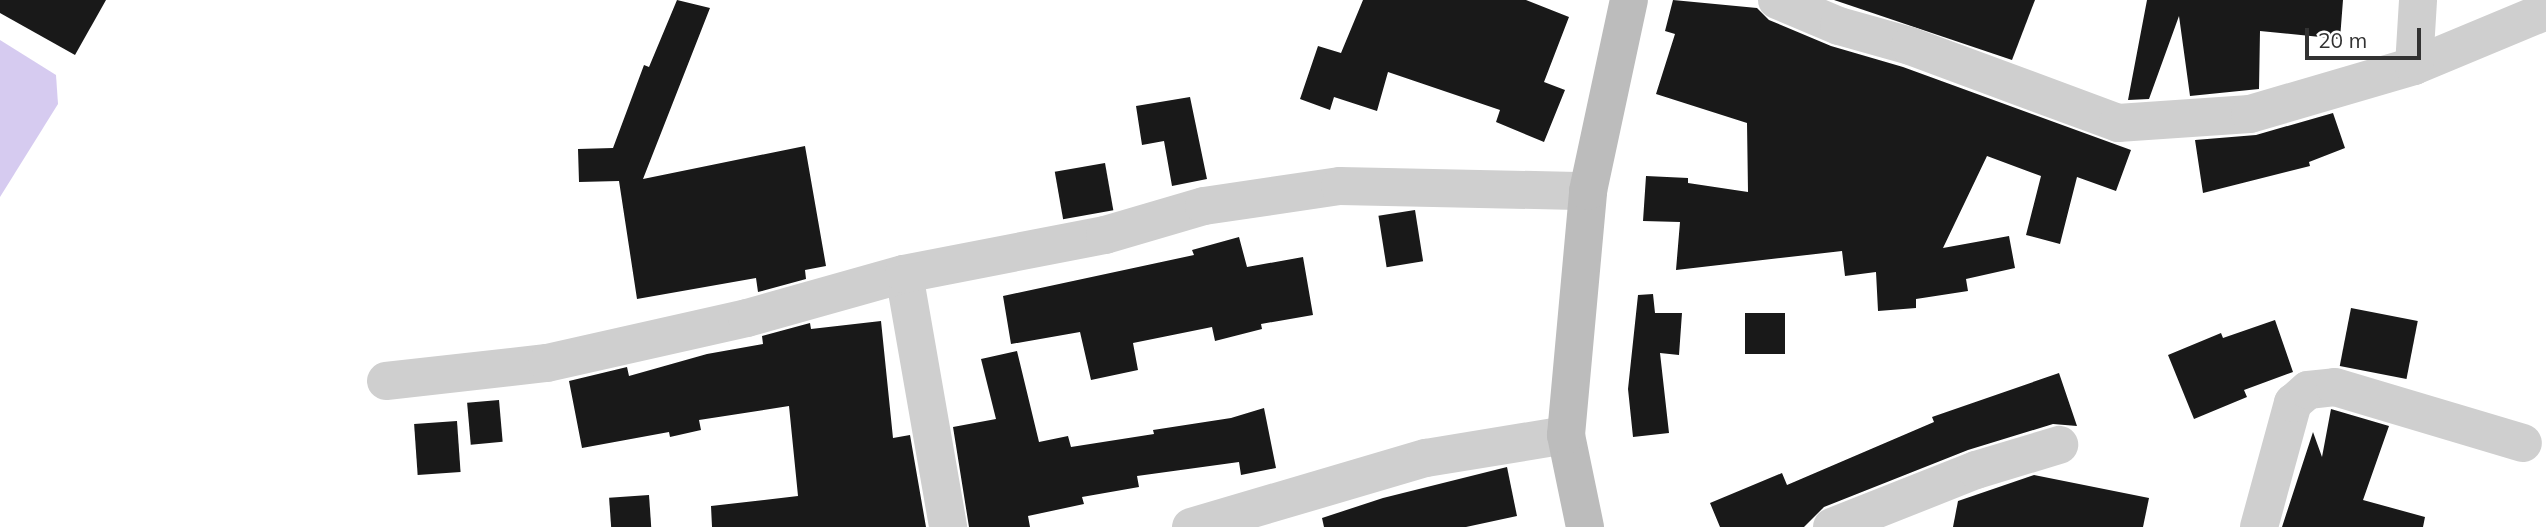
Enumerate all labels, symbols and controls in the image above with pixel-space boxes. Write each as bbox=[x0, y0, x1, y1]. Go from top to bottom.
scale bar bbox=[2308, 14, 2424, 58]
text: 20 m bbox=[2318, 27, 2367, 53]

